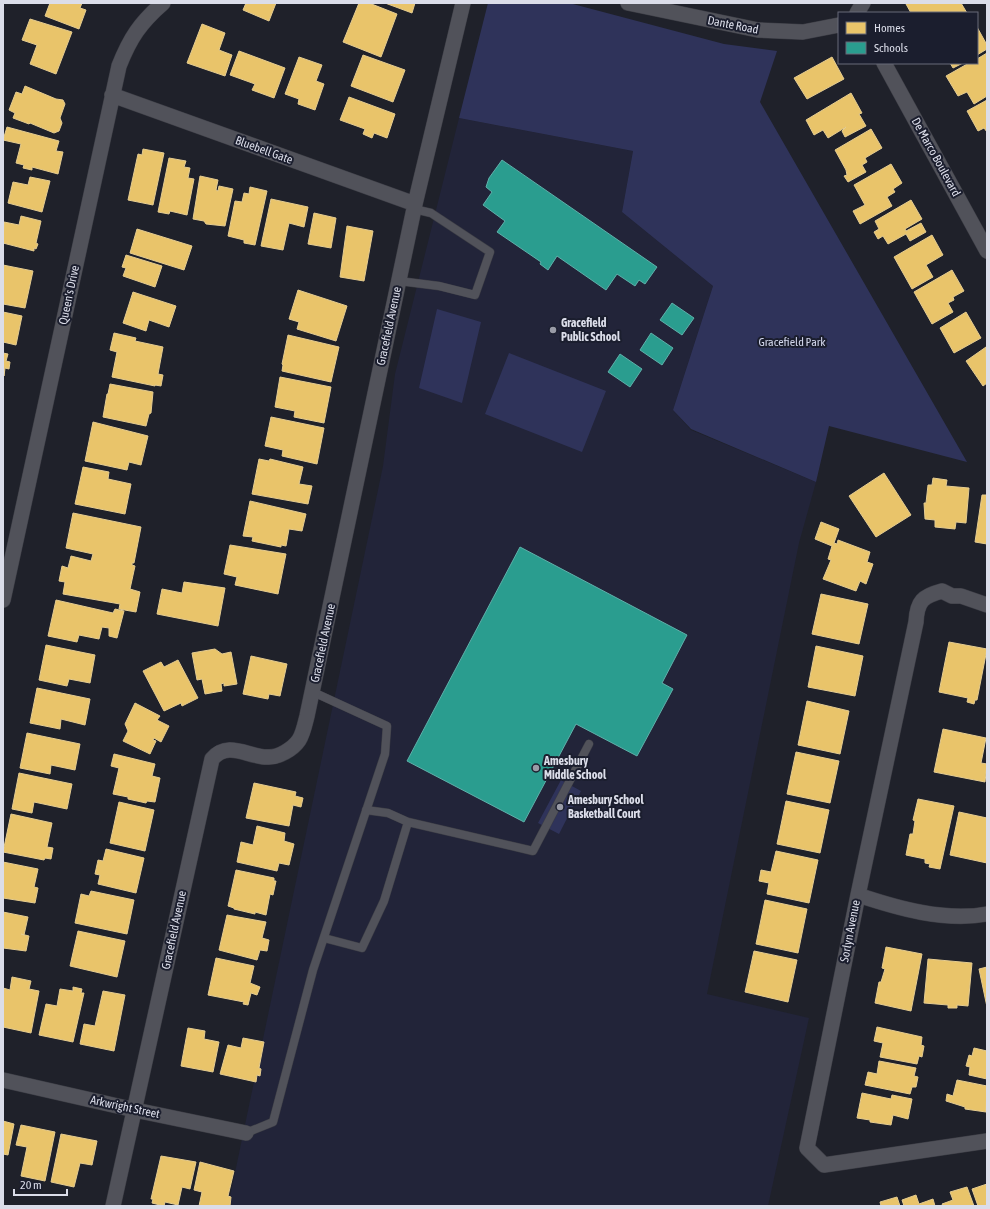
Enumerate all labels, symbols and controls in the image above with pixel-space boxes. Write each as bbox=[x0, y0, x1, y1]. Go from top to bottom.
legend bbox=[838, 12, 978, 64]
street label: Dante Road bbox=[706, 13, 760, 37]
text: Homes bbox=[874, 21, 905, 35]
text: Schools bbox=[874, 41, 908, 55]
street label: De Marco Boulevard bbox=[909, 115, 963, 199]
street label: Bluebell Gate bbox=[233, 133, 295, 167]
street label: Queen's Drive bbox=[56, 264, 82, 326]
street label: Gracefield Avenue bbox=[374, 285, 404, 367]
place label: Gracefield Public School bbox=[561, 316, 621, 344]
marker: Gracefield Public School bbox=[548, 325, 558, 335]
park label: Gracefield Park bbox=[758, 335, 826, 349]
street label: Gracefield Avenue bbox=[308, 602, 338, 684]
place label: Amesbury Middle School bbox=[543, 754, 607, 782]
marker: Amesbury Middle School bbox=[531, 763, 541, 773]
place label: Amesbury School Basketball Court bbox=[567, 793, 644, 821]
marker: Amesbury School Basketball Court bbox=[555, 802, 565, 812]
street label: Gracefield Avenue bbox=[159, 889, 189, 971]
street label: Sorlyn Avenue bbox=[837, 899, 863, 963]
street label: Arkwright Street bbox=[89, 1093, 161, 1121]
scale bar bbox=[14, 1171, 67, 1197]
text: 20 m bbox=[20, 1178, 42, 1192]

